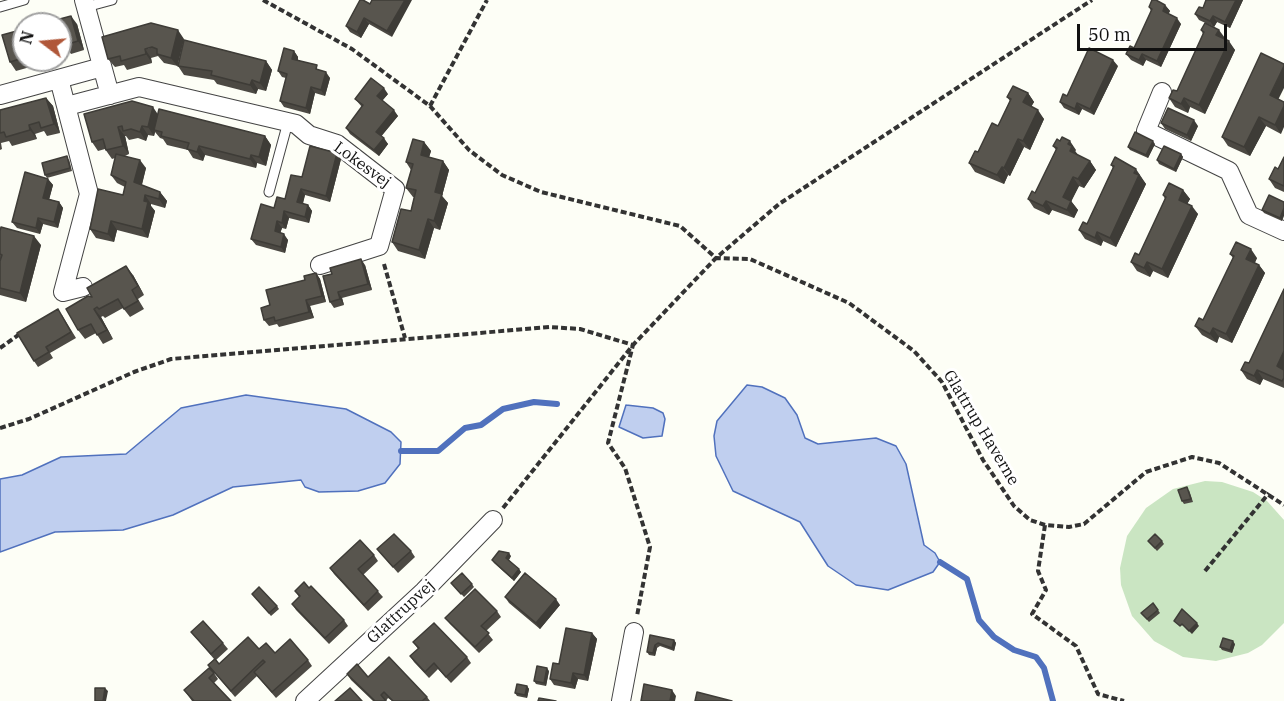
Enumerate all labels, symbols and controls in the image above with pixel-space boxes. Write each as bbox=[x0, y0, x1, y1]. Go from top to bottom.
north arrow bbox=[12, 12, 72, 72]
scale bar bbox=[1080, 12, 1230, 50]
text: 50 m bbox=[1088, 23, 1131, 46]
text: N bbox=[15, 29, 38, 46]
street label: Lokesvej bbox=[330, 138, 394, 192]
street label: Glattrup Haverne bbox=[939, 367, 1023, 489]
street label: Glattrupvej bbox=[363, 576, 439, 648]

